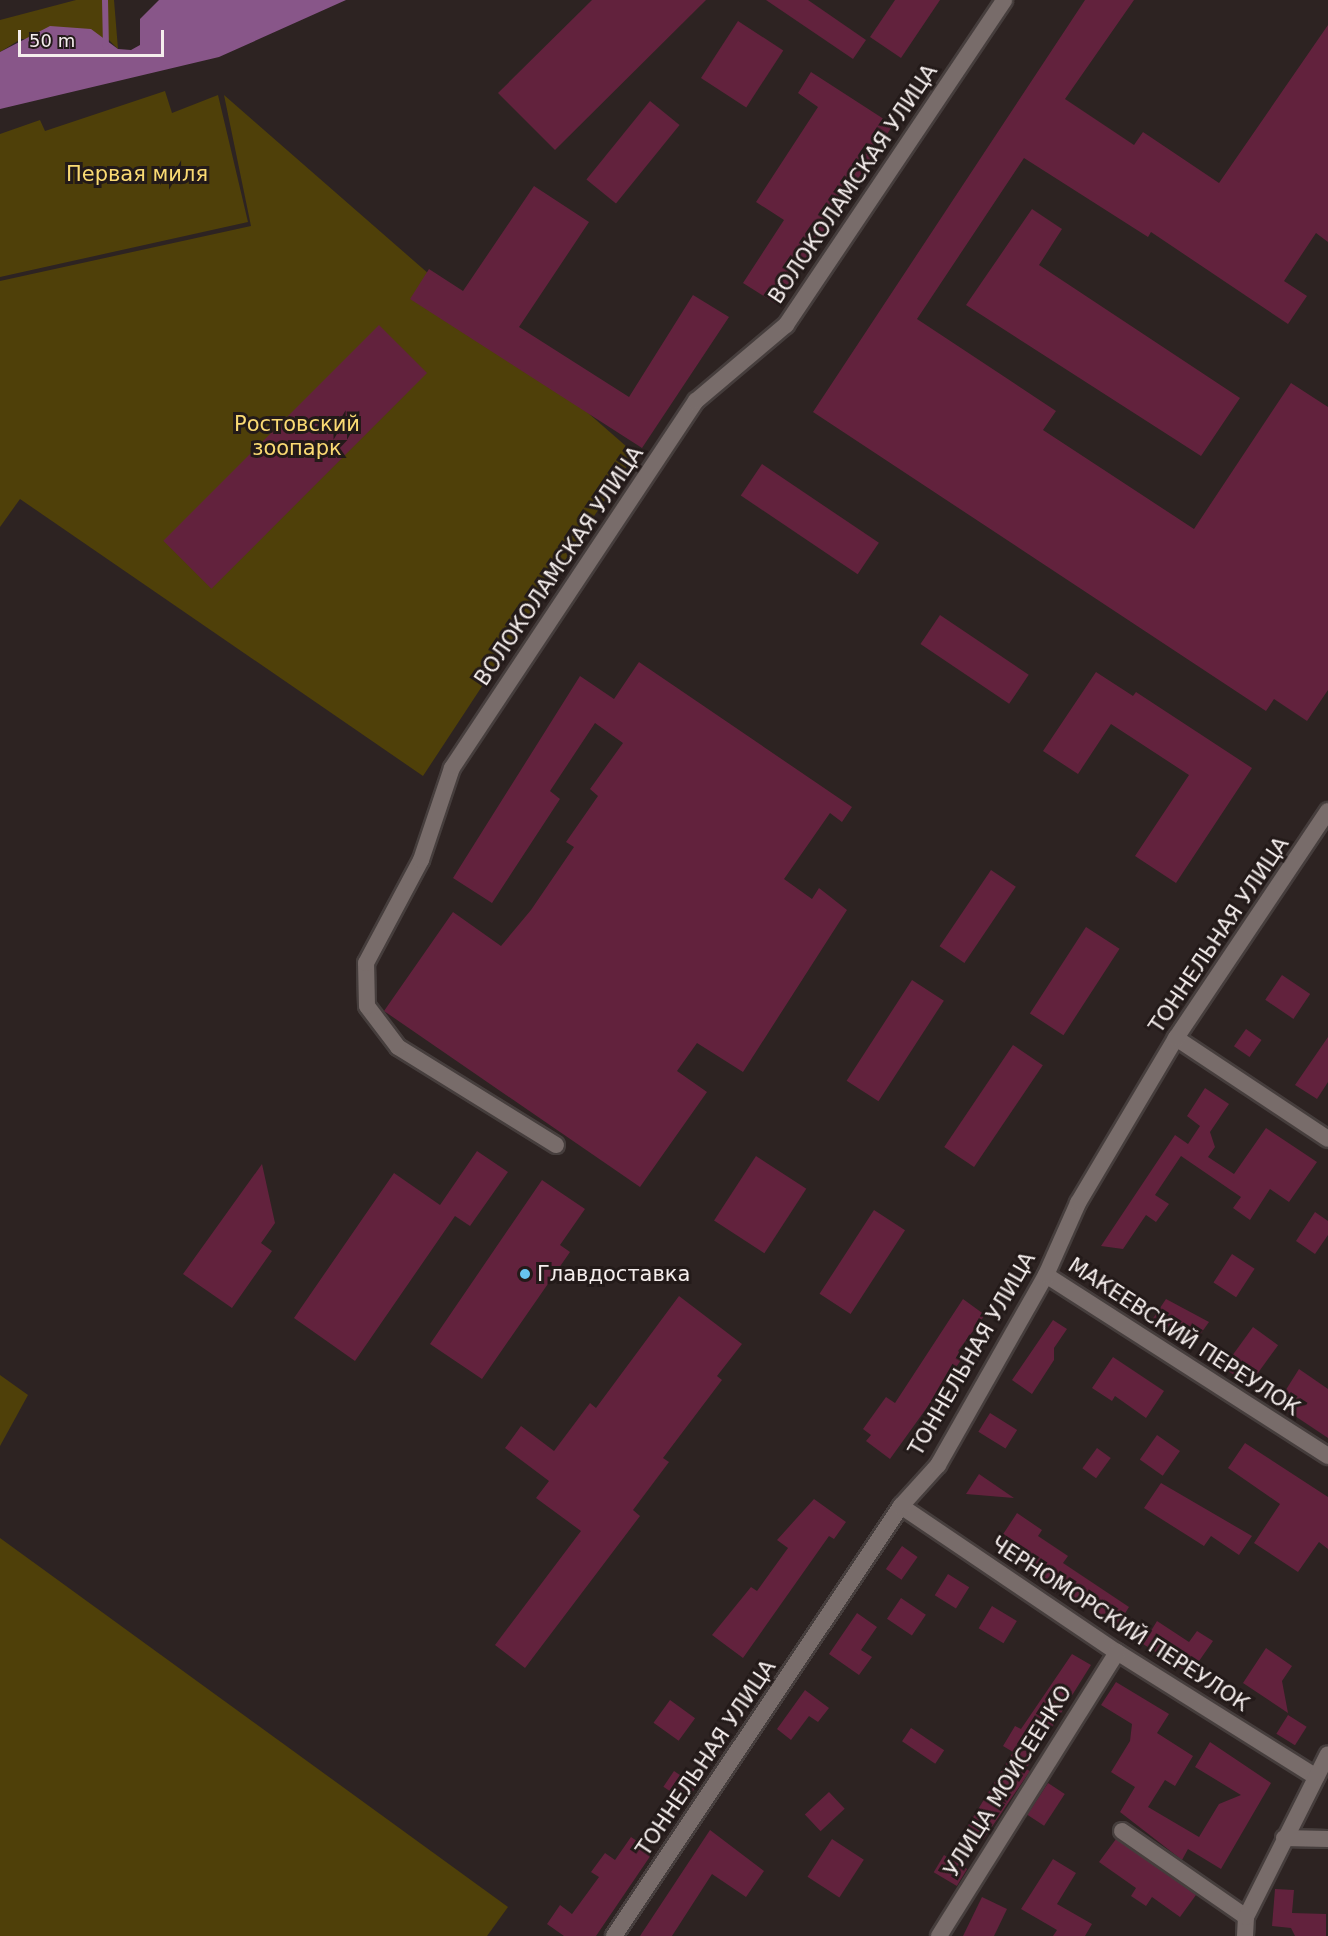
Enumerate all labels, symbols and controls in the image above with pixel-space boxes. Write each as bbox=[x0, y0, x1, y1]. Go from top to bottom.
scale bar bbox=[21, 18, 166, 56]
text: 50 m bbox=[29, 30, 75, 51]
street label: ВОЛОКОЛАМСКАЯ УЛИЦА bbox=[763, 60, 943, 308]
park label: Первая миля bbox=[66, 161, 208, 187]
park label: Ростовский зоопарк bbox=[234, 411, 360, 461]
street label: ВОЛОКОЛАМСКАЯ УЛИЦА bbox=[469, 442, 649, 690]
street label: ТОННЕЛЬНАЯ УЛИЦА bbox=[1144, 832, 1294, 1038]
street label: ТОННЕЛЬНАЯ УЛИЦА bbox=[903, 1248, 1041, 1460]
street label: МАКЕЕВСКИЙ ПЕРЕУЛОК bbox=[1063, 1253, 1305, 1421]
place label: Главдоставка bbox=[537, 1261, 690, 1287]
marker: Главдоставка bbox=[518, 1267, 532, 1281]
street label: ЧЕРНОМОРСКИЙ ПЕРЕУЛОК bbox=[986, 1531, 1254, 1717]
street label: ТОННЕЛЬНАЯ УЛИЦА bbox=[631, 1655, 781, 1861]
street label: УЛИЦА МОИСЕЕНКО bbox=[939, 1681, 1077, 1881]

